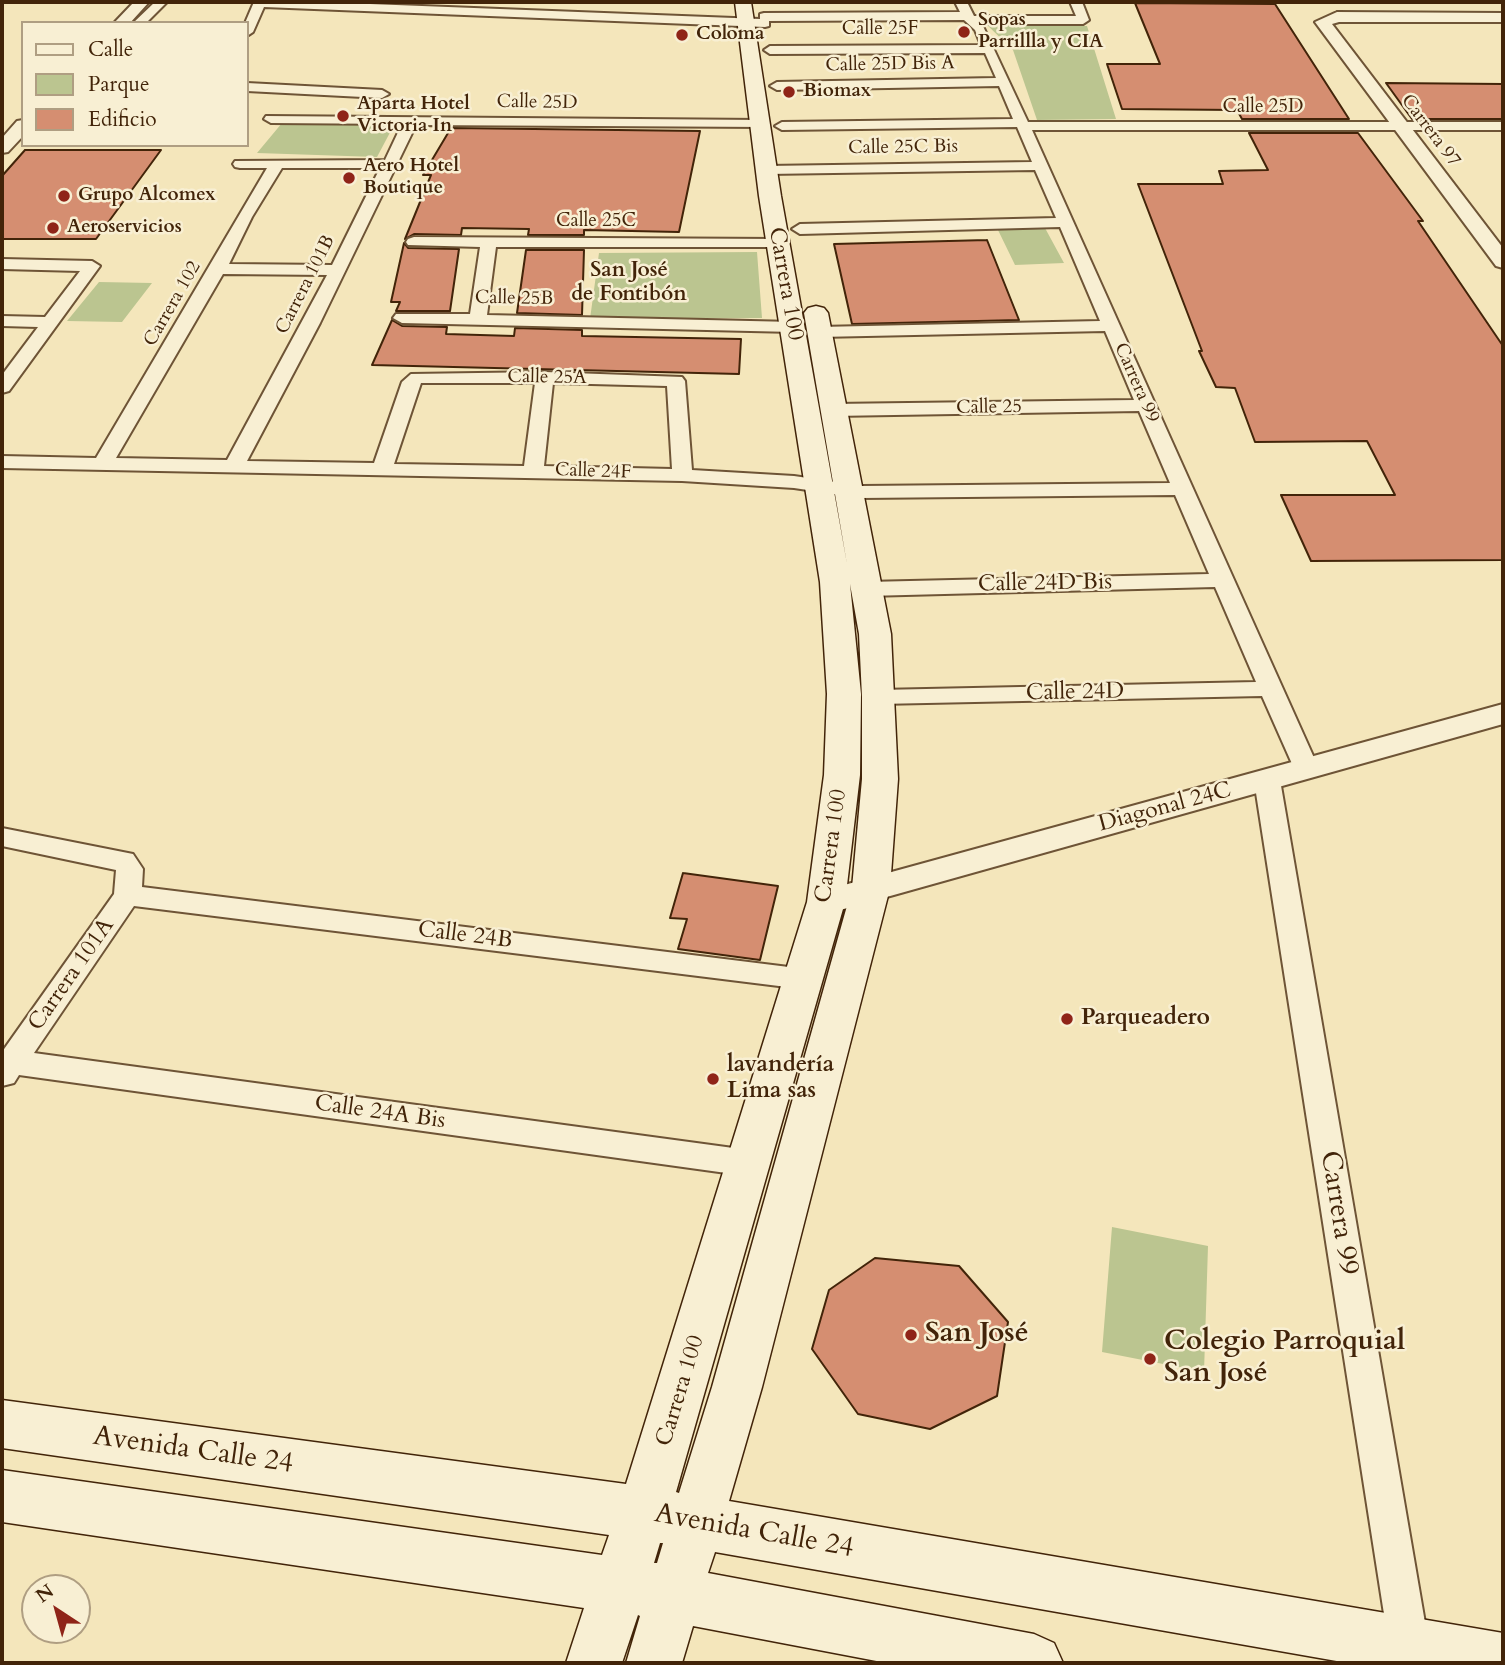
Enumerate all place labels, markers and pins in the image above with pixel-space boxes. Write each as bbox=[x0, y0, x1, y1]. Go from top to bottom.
place label: Sopas Parrillla y CIA bbox=[978, 10, 1103, 54]
place label: Coloma bbox=[696, 24, 765, 46]
marker: Sopas Parrillla y CIA bbox=[956, 24, 972, 40]
marker: Coloma bbox=[674, 27, 690, 43]
place label: Biomax bbox=[803, 81, 871, 103]
marker: Biomax bbox=[781, 84, 797, 100]
place label: Aparta Hotel Victoria In bbox=[357, 94, 470, 138]
marker: Aparta Hotel Victoria In bbox=[335, 108, 351, 124]
place label: Aero Hotel Boutique bbox=[363, 156, 459, 200]
marker: Aero Hotel Boutique bbox=[341, 170, 357, 186]
place label: Grupo Alcomex bbox=[78, 185, 216, 207]
marker: Grupo Alcomex bbox=[56, 188, 72, 204]
place label: Aeroservicios bbox=[67, 217, 182, 239]
marker: Aeroservicios bbox=[45, 220, 61, 236]
place label: Parqueadero bbox=[1081, 1005, 1210, 1033]
marker: Parqueadero bbox=[1059, 1011, 1075, 1027]
place label: lavandería Lima sas bbox=[727, 1052, 834, 1106]
marker: lavandería Lima sas bbox=[705, 1071, 721, 1087]
place label: San José bbox=[925, 1318, 1029, 1352]
place label: Colegio Parroquial San José bbox=[1164, 1326, 1405, 1392]
marker: San José bbox=[903, 1327, 919, 1343]
marker: Colegio Parroquial San José bbox=[1142, 1351, 1158, 1367]

